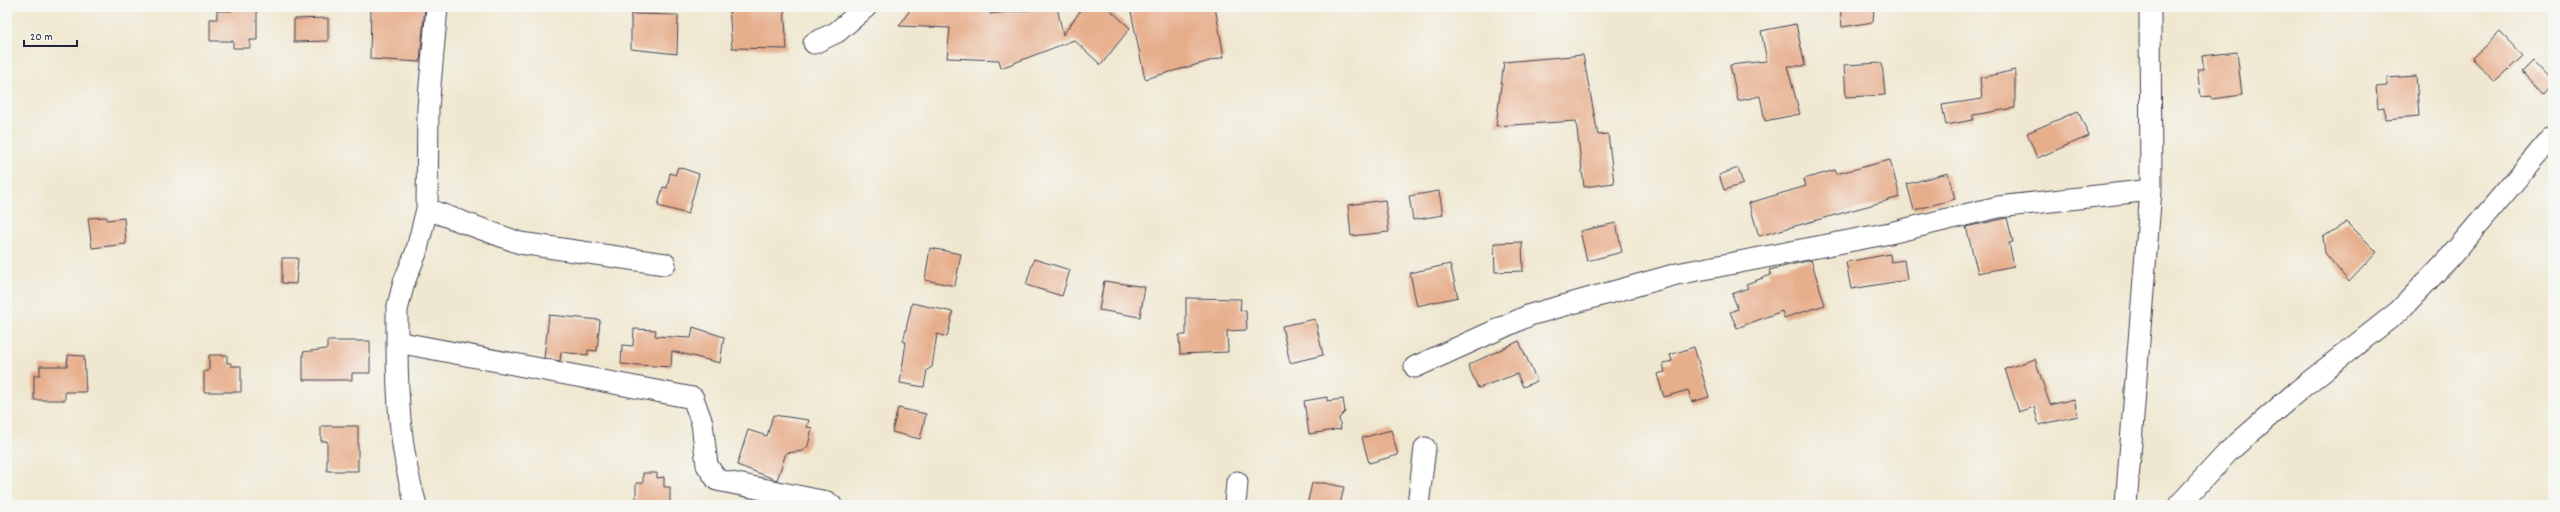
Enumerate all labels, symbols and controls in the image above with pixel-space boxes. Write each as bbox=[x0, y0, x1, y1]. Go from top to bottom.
scale bar bbox=[24, 22, 77, 48]
text: 20 m bbox=[30, 29, 53, 46]

